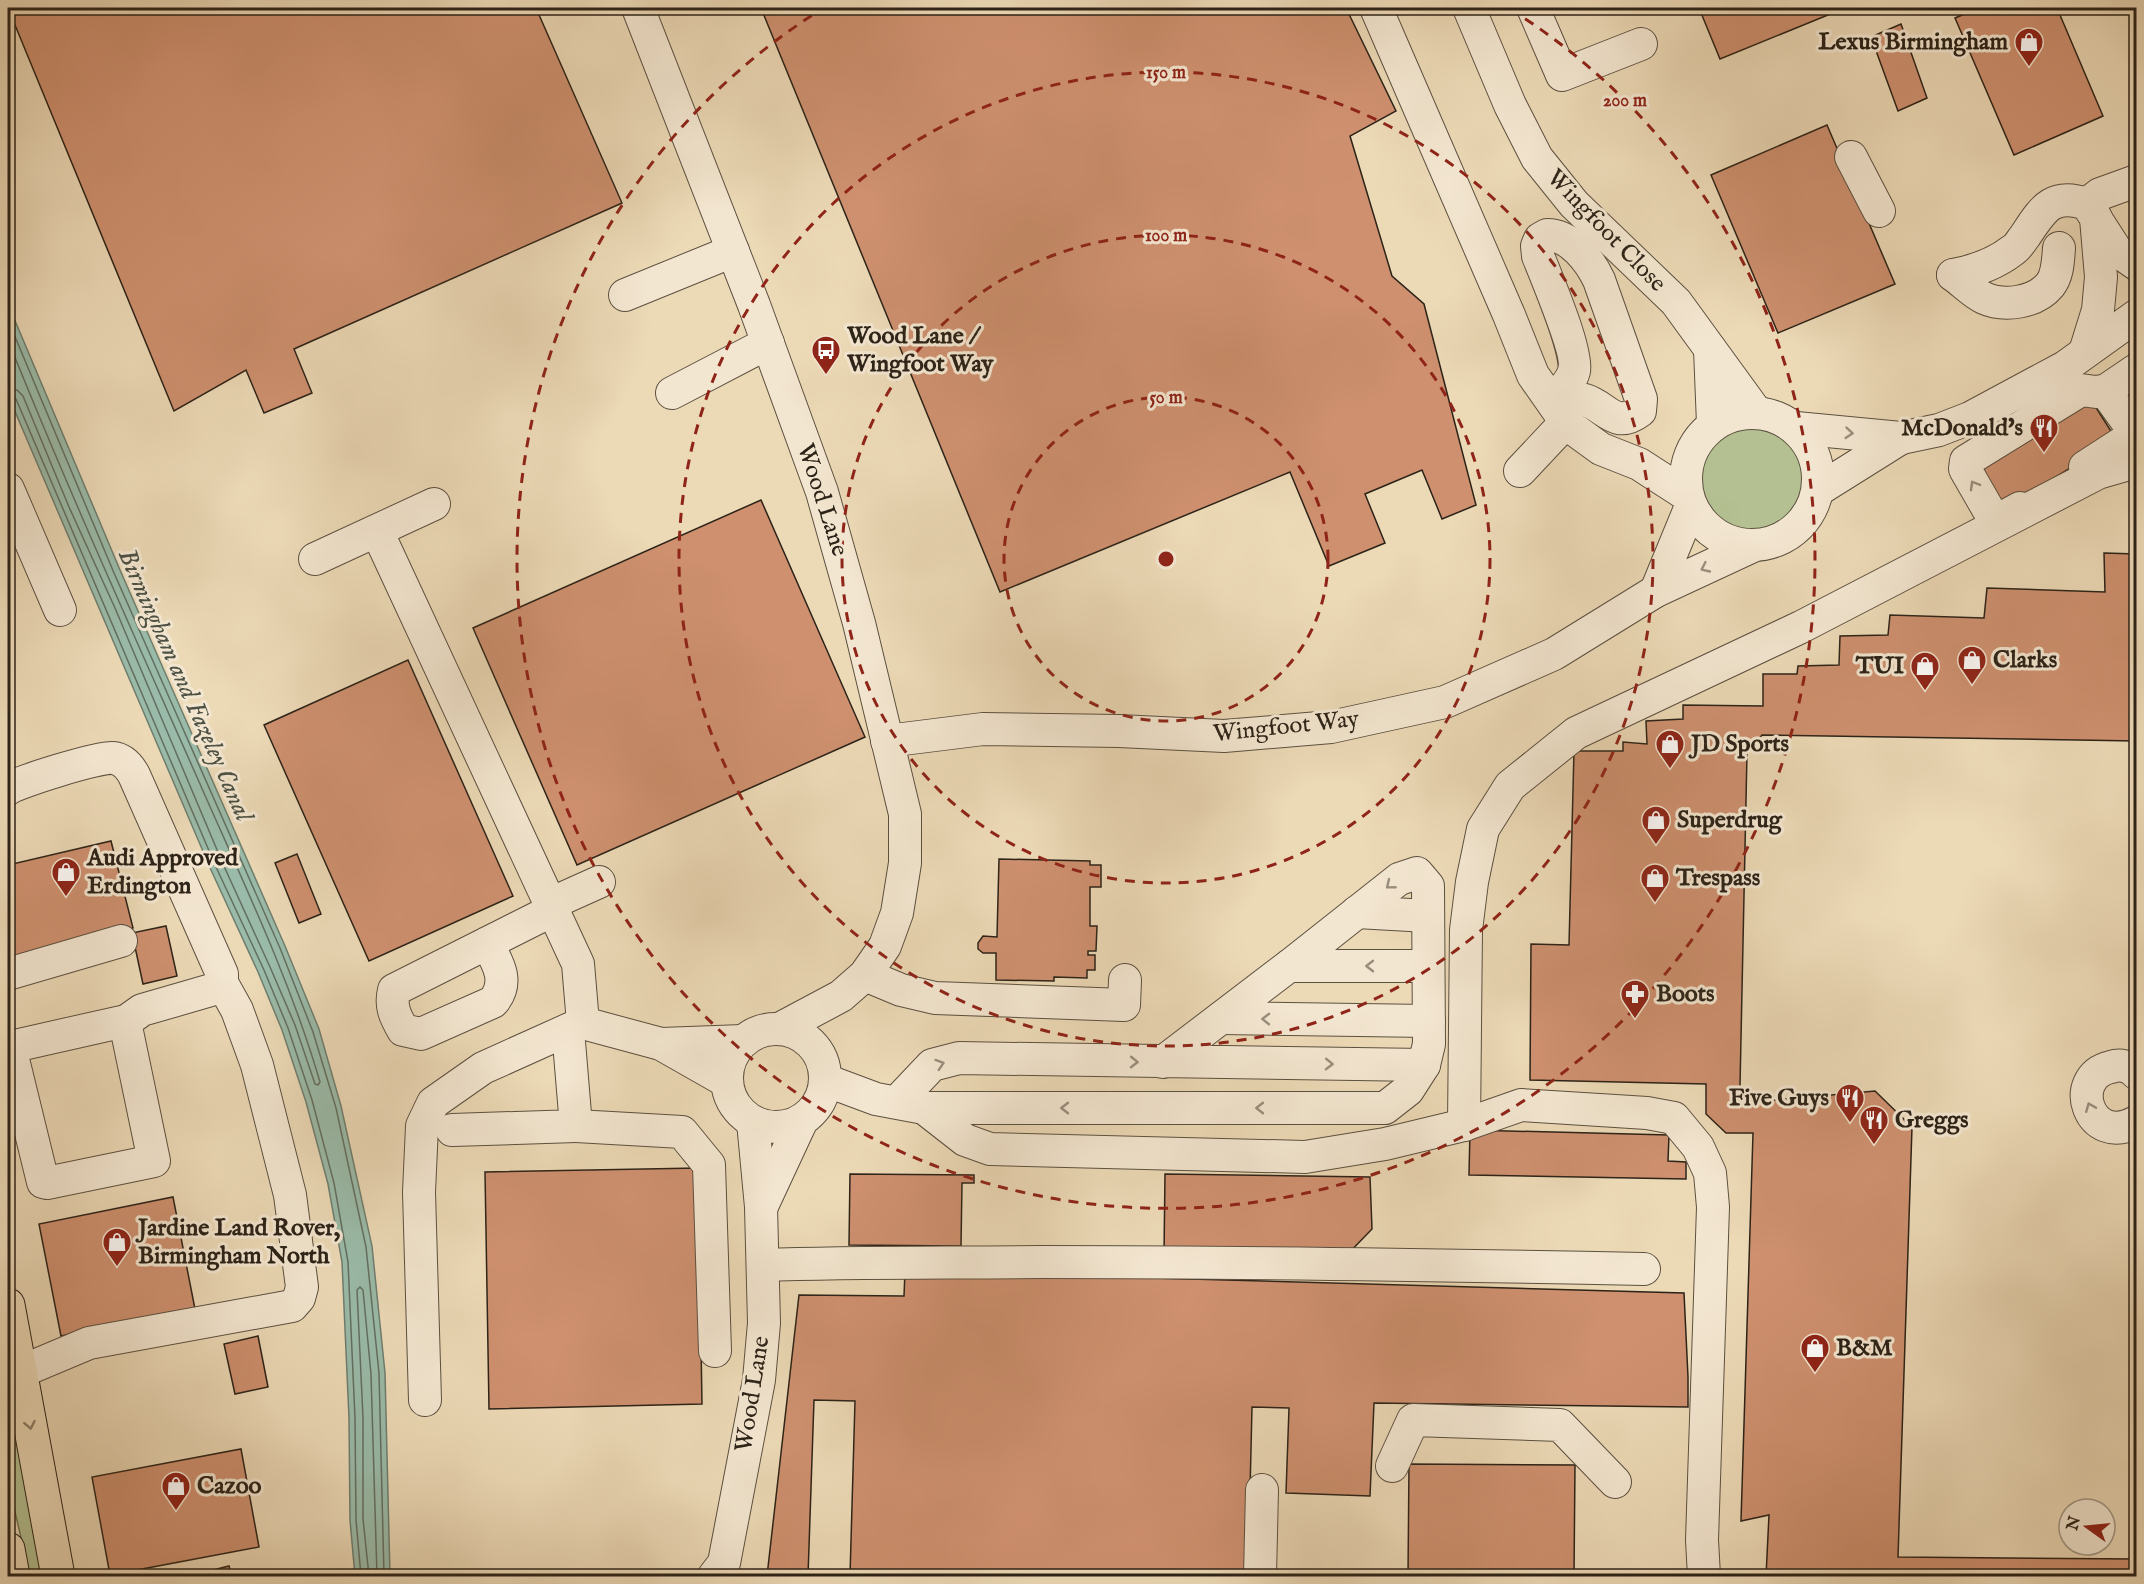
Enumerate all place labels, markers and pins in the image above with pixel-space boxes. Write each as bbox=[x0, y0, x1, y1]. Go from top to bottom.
shop icon: Lexus Birmingham bbox=[2013, 26, 2045, 68]
place label: Lexus Birmingham bbox=[1818, 27, 2008, 58]
place label: Wood Lane / Wingfoot Way bbox=[846, 321, 995, 380]
bus stop icon: Wood Lane / Wingfoot Way bbox=[810, 334, 842, 376]
restaurant icon: McDonald's bbox=[2028, 412, 2060, 454]
place label: McDonald's bbox=[1901, 413, 2024, 444]
centre of rings bbox=[1156, 549, 1176, 569]
shop icon: Clarks bbox=[1956, 644, 1988, 686]
place label: Clarks bbox=[1993, 645, 2058, 676]
shop icon: TUI bbox=[1909, 650, 1941, 692]
place label: TUI bbox=[1855, 651, 1905, 682]
shop icon: JD Sports bbox=[1654, 728, 1686, 770]
place label: JD Sports bbox=[1688, 729, 1790, 760]
shop icon: Superdrug bbox=[1640, 804, 1672, 846]
place label: Superdrug bbox=[1677, 805, 1783, 836]
place label: Audi Approved Erdington bbox=[86, 843, 239, 902]
shop icon: Audi Approved Erdington bbox=[50, 856, 82, 898]
shop icon: Trespass bbox=[1639, 862, 1671, 904]
place label: Trespass bbox=[1675, 863, 1761, 894]
pharmacy icon: Boots bbox=[1619, 978, 1651, 1020]
place label: Boots bbox=[1656, 979, 1715, 1010]
restaurant icon: Five Guys bbox=[1834, 1082, 1866, 1124]
place label: Five Guys bbox=[1729, 1083, 1830, 1114]
restaurant icon: Greggs bbox=[1858, 1104, 1890, 1146]
place label: Greggs bbox=[1895, 1105, 1969, 1136]
place label: Jardine Land Rover, Birmingham North bbox=[135, 1213, 341, 1272]
shop icon: Jardine Land Rover, Birmingham North bbox=[101, 1226, 133, 1268]
shop icon: B&M bbox=[1799, 1332, 1831, 1374]
place label: B&M bbox=[1836, 1333, 1893, 1364]
shop icon: Cazoo bbox=[160, 1470, 192, 1512]
place label: Cazoo bbox=[197, 1471, 262, 1502]

